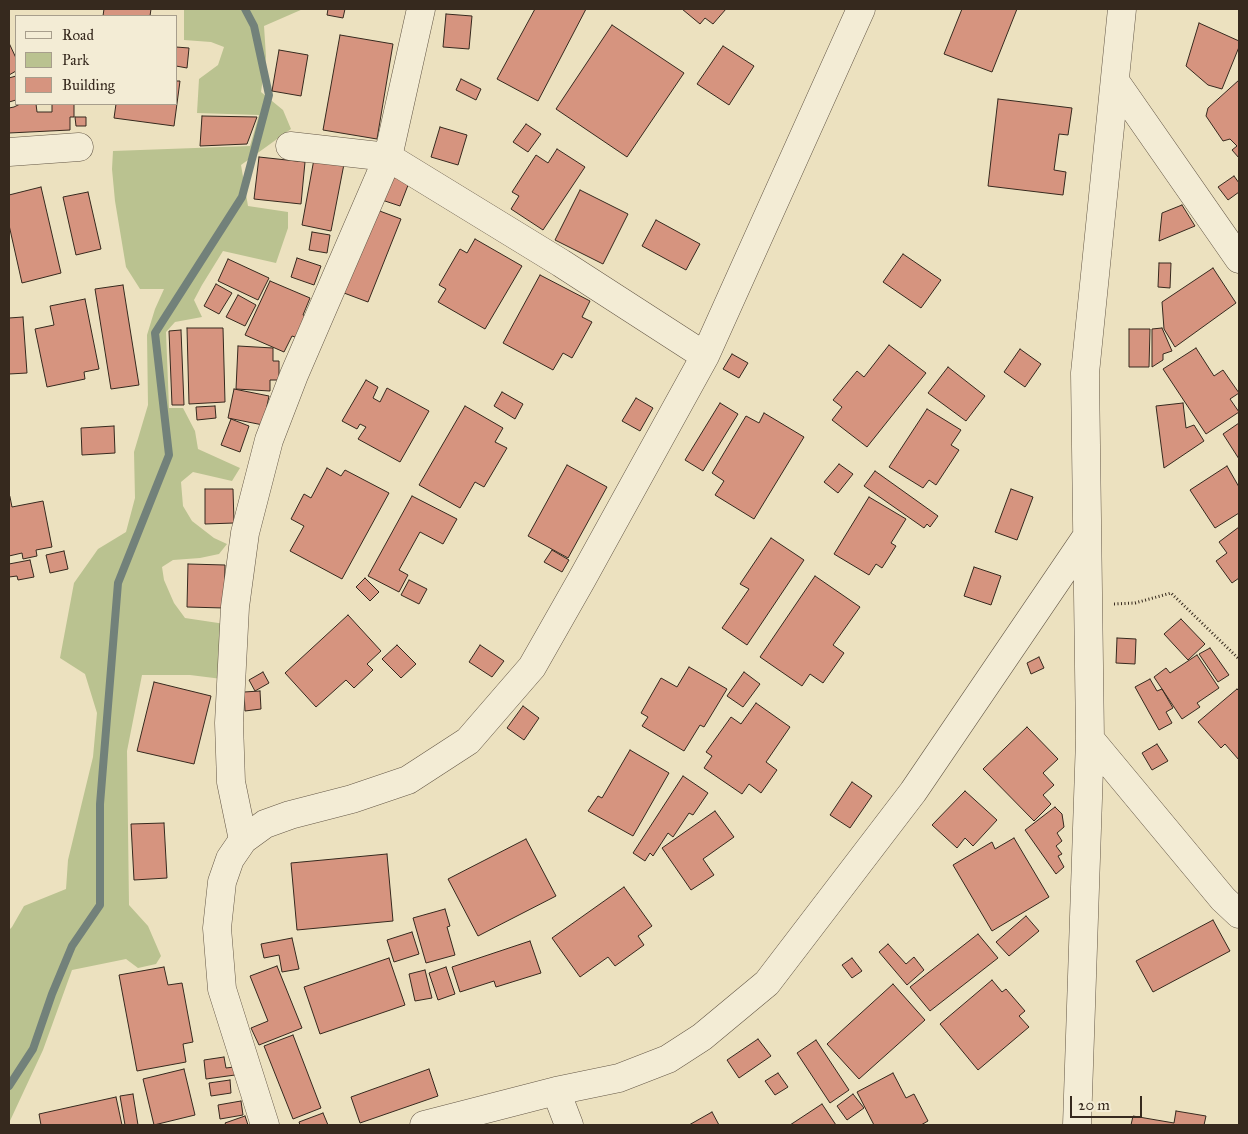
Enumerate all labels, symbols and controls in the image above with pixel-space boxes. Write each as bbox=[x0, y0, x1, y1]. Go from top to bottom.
legend bbox=[15, 15, 178, 105]
text: Road bbox=[62, 26, 94, 44]
text: Park bbox=[62, 51, 89, 69]
text: Building bbox=[62, 76, 115, 94]
scale bar bbox=[1073, 1086, 1146, 1118]
text: 20 m bbox=[1078, 1096, 1110, 1114]

